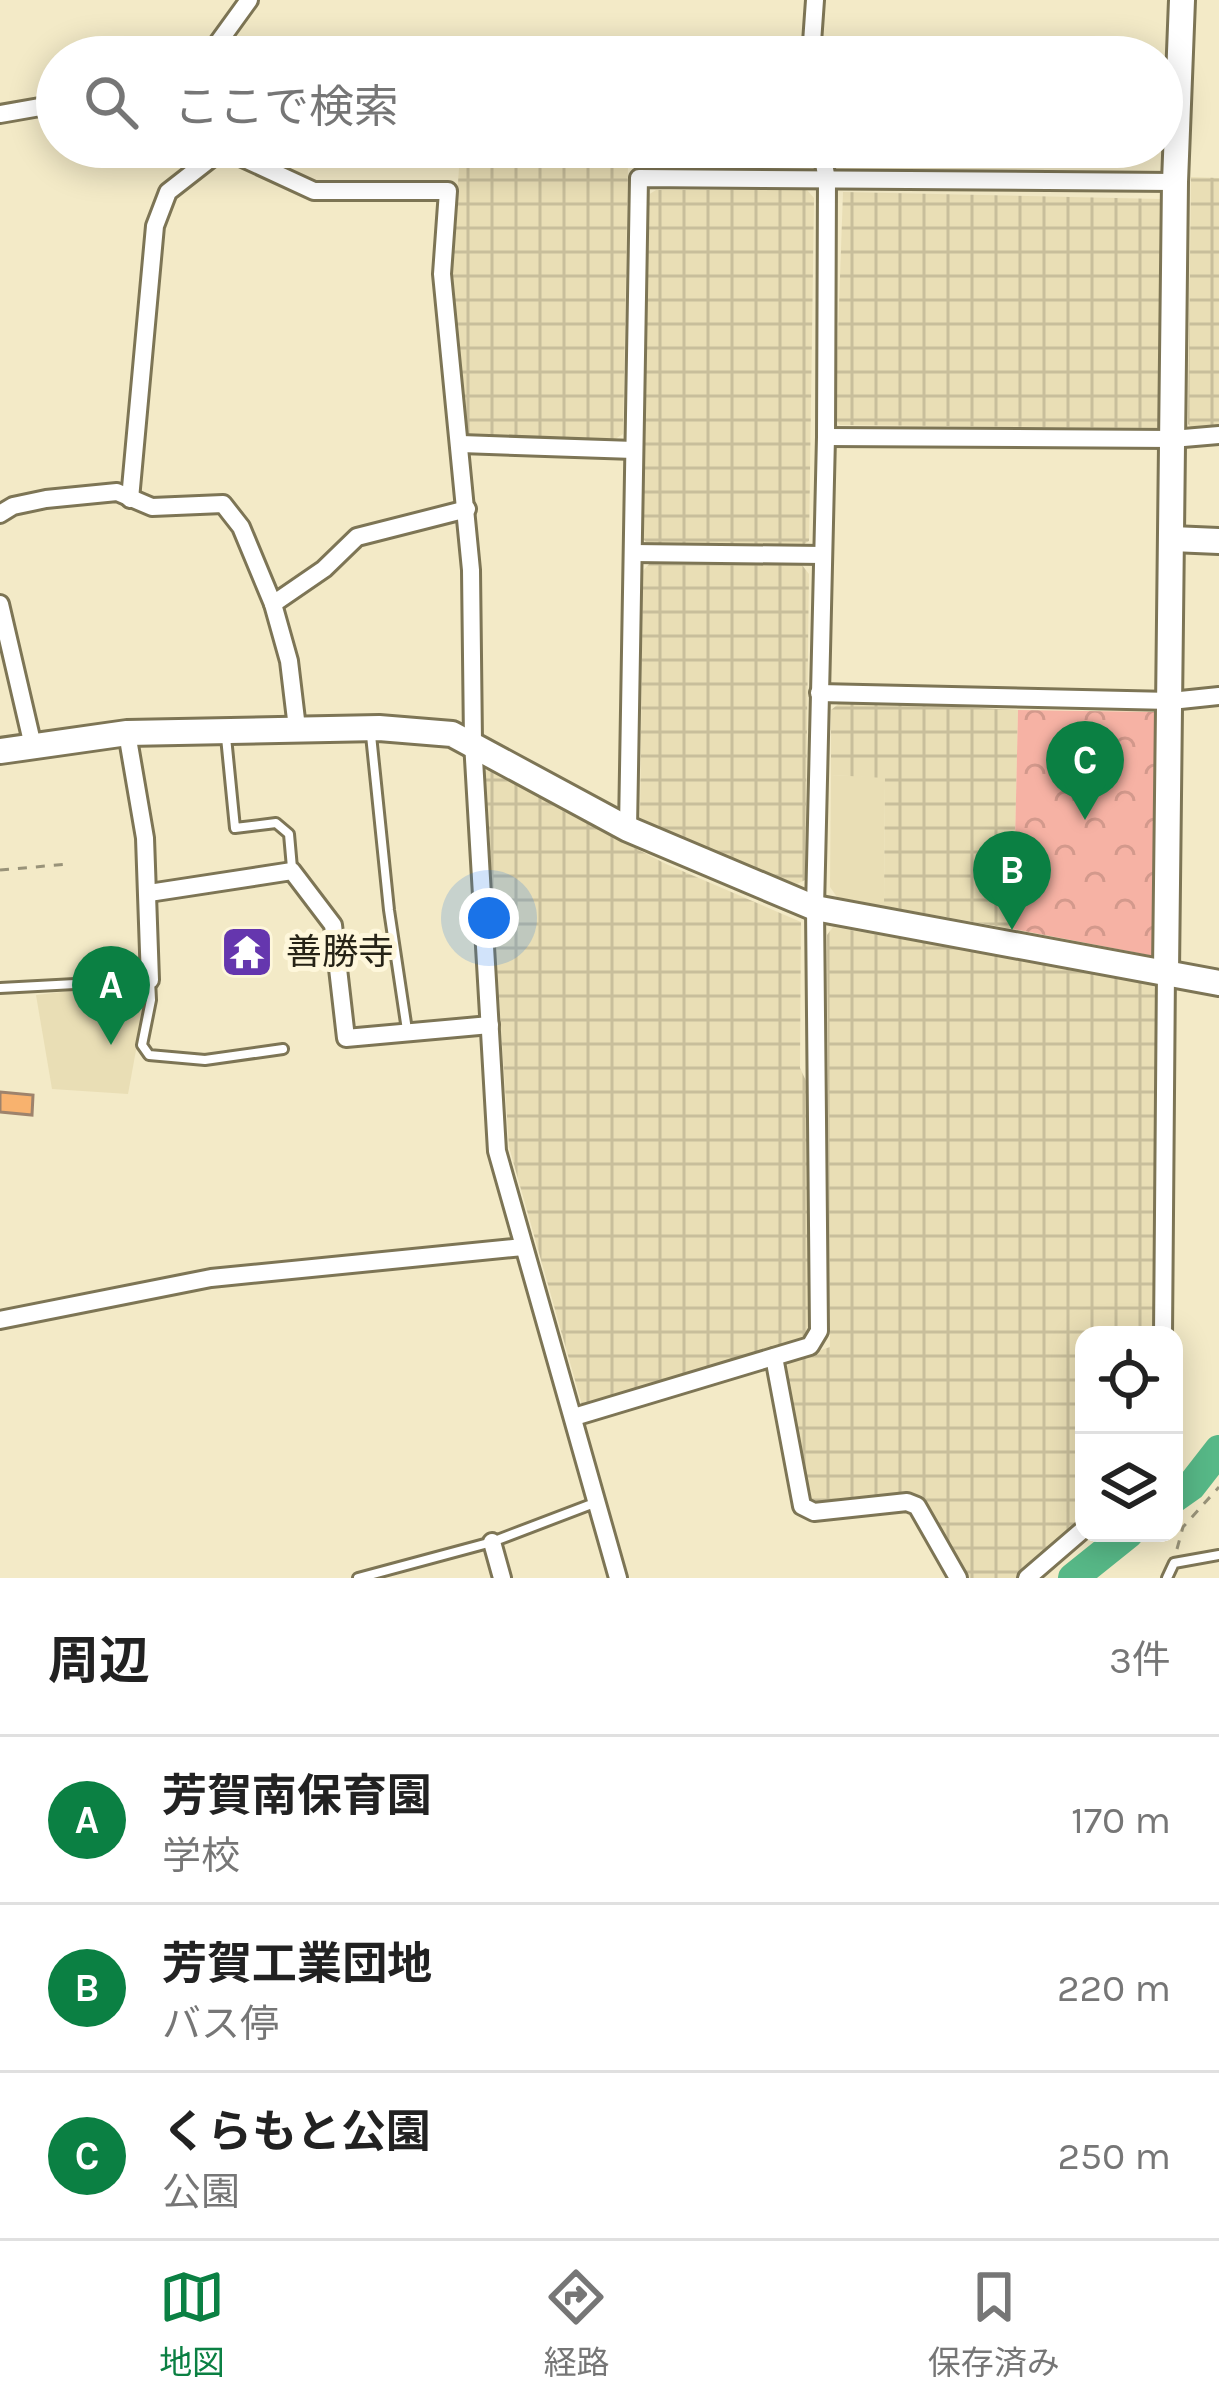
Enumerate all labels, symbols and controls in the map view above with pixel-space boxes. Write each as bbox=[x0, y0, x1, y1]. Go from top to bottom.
search box bbox=[36, 36, 1183, 168]
icon: search bbox=[78, 69, 144, 135]
text: ここで検索 bbox=[174, 81, 399, 133]
pin: C bbox=[1046, 721, 1124, 820]
pin: B bbox=[973, 831, 1051, 930]
your location bbox=[459, 888, 519, 948]
temple icon: 善勝寺 bbox=[219, 924, 275, 980]
place label: 善勝寺 bbox=[286, 931, 394, 973]
pin: A bbox=[72, 946, 150, 1045]
map controls bbox=[1075, 1326, 1183, 1542]
button: locate bbox=[1075, 1326, 1183, 1434]
button: layers bbox=[1075, 1434, 1183, 1542]
text: 周辺 bbox=[48, 1631, 150, 1691]
text: 3件 bbox=[1109, 1637, 1171, 1683]
text: 芳賀南保育園 bbox=[162, 1770, 432, 1822]
text: A bbox=[75, 1797, 99, 1843]
text: 170 m bbox=[1071, 1797, 1171, 1843]
text: 学校 bbox=[162, 1833, 240, 1879]
text: 芳賀工業団地 bbox=[162, 1938, 432, 1990]
text: B bbox=[74, 1965, 100, 2011]
text: 220 m bbox=[1057, 1965, 1171, 2011]
text: バス停 bbox=[162, 2001, 279, 2047]
text: くらもと公園 bbox=[162, 2106, 431, 2158]
text: C bbox=[75, 2133, 99, 2179]
text: 250 m bbox=[1057, 2133, 1171, 2179]
text: 公園 bbox=[162, 2169, 240, 2215]
tab: 地図 bbox=[159, 2264, 225, 2384]
tab: 経路 bbox=[543, 2264, 609, 2384]
tab: 保存済み bbox=[928, 2264, 1060, 2384]

